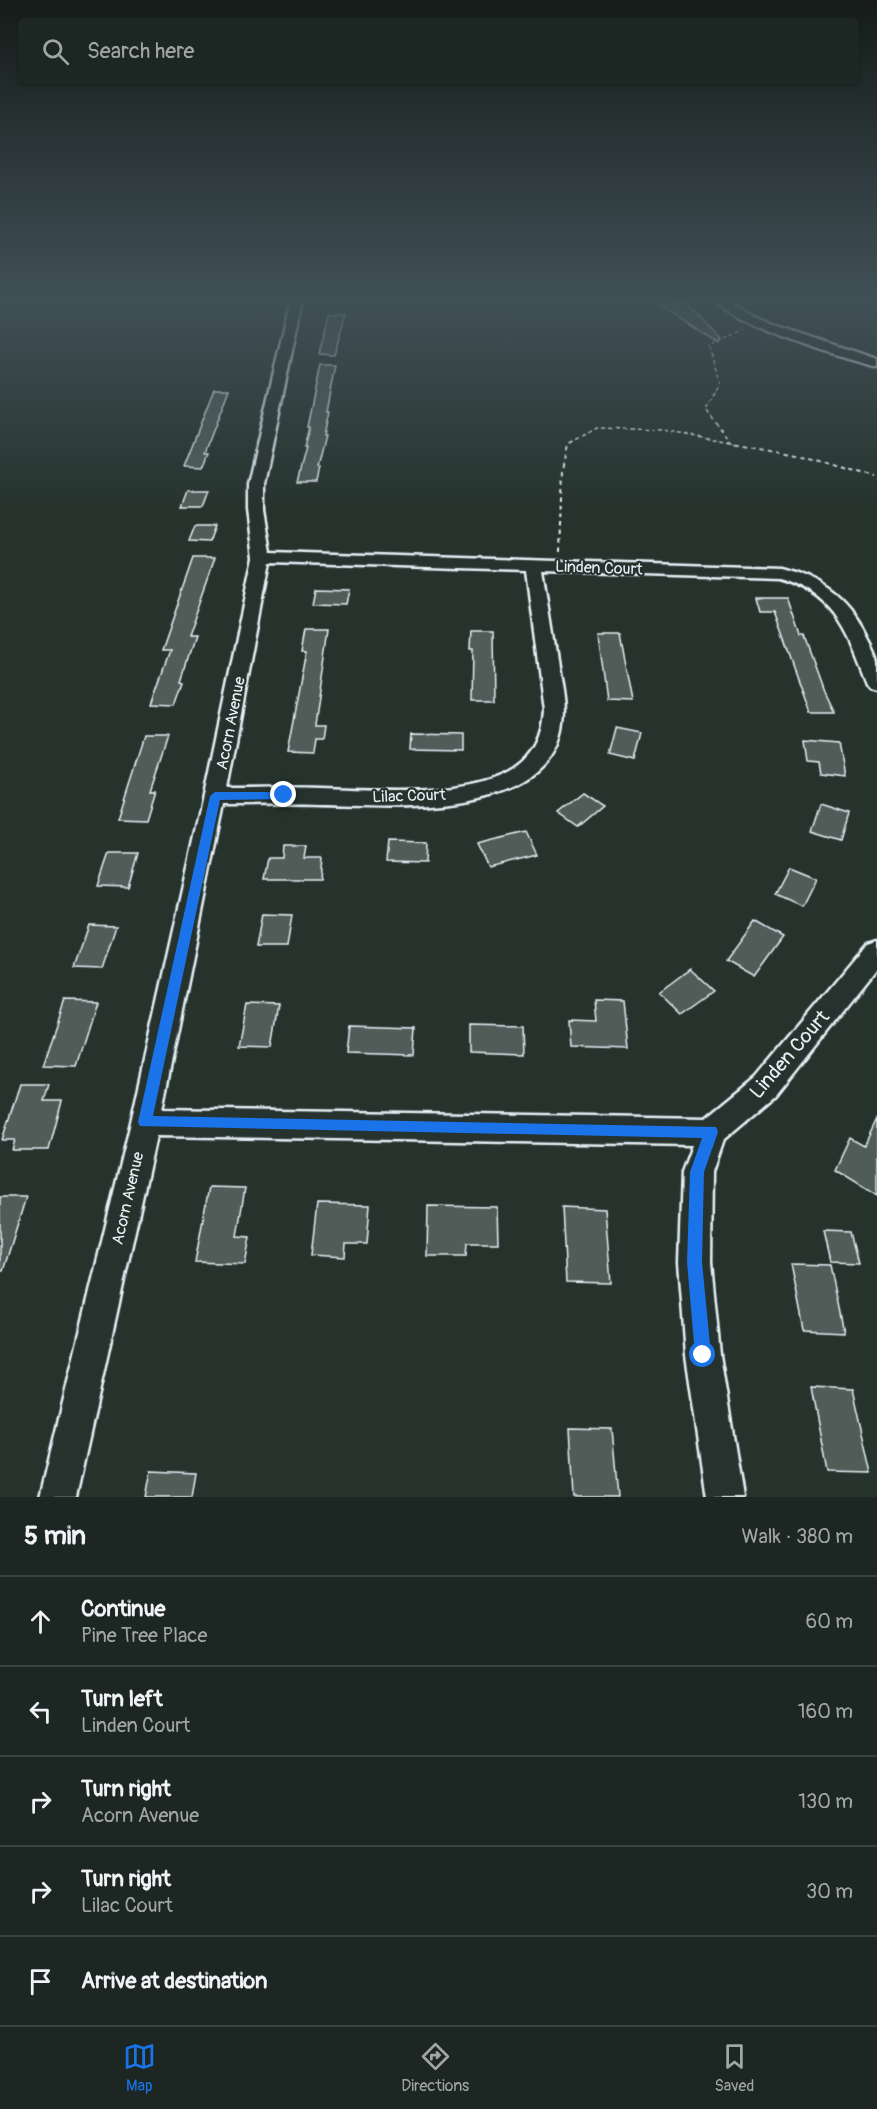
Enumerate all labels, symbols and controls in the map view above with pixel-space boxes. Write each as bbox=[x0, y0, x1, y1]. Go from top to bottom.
search box bbox=[18, 18, 859, 84]
icon: search bbox=[39, 35, 72, 68]
text: Search here bbox=[87, 37, 194, 65]
street label: Linden Court bbox=[555, 556, 644, 580]
street label: Acorn Avenue bbox=[212, 675, 250, 771]
route end bbox=[270, 781, 296, 807]
street label: Lilac Court bbox=[372, 785, 447, 807]
street label: Linden Court bbox=[744, 1004, 835, 1104]
street label: Acorn Avenue bbox=[108, 1150, 148, 1247]
route start bbox=[689, 1341, 715, 1367]
text: 5 min bbox=[24, 1520, 86, 1552]
text: Walk · 380 m bbox=[741, 1524, 853, 1549]
text: Continue bbox=[81, 1595, 165, 1623]
icon: ahead bbox=[24, 1605, 57, 1638]
text: 60 m bbox=[806, 1609, 853, 1634]
text: Pine Tree Place bbox=[81, 1623, 207, 1648]
text: Turn left bbox=[81, 1685, 163, 1713]
icon: left bbox=[24, 1695, 57, 1728]
text: 160 m bbox=[798, 1699, 853, 1724]
text: Linden Court bbox=[81, 1713, 190, 1738]
text: Turn right bbox=[81, 1775, 171, 1803]
icon: right bbox=[24, 1785, 57, 1818]
text: 130 m bbox=[798, 1789, 853, 1814]
text: Acorn Avenue bbox=[81, 1803, 199, 1828]
text: Turn right bbox=[81, 1865, 171, 1893]
icon: right bbox=[24, 1875, 57, 1908]
text: 30 m bbox=[806, 1879, 853, 1904]
text: Lilac Court bbox=[81, 1893, 173, 1918]
icon: arrive bbox=[24, 1965, 57, 1998]
text: Arrive at destination bbox=[81, 1967, 267, 1995]
tab: Map bbox=[123, 2040, 156, 2096]
tab: Directions bbox=[401, 2040, 469, 2096]
tab: Saved bbox=[715, 2040, 754, 2096]

